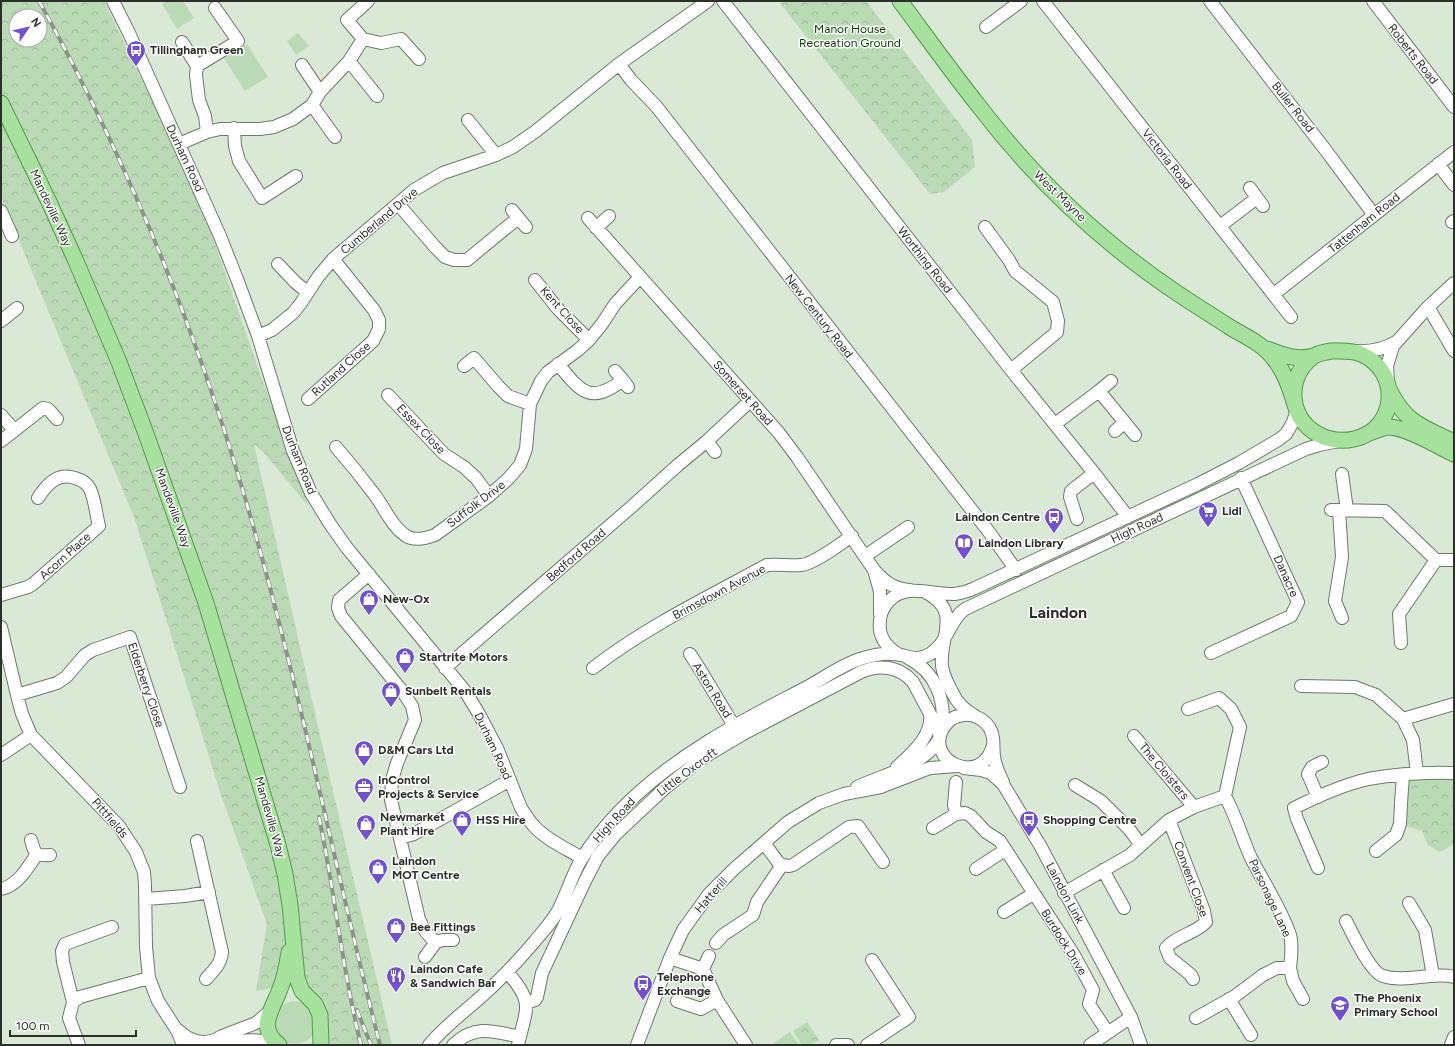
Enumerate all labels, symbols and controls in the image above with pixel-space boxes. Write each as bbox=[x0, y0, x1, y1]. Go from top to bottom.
north arrow bbox=[8, 8, 48, 48]
text: N bbox=[28, 16, 44, 30]
street label: Roberts Road bbox=[1385, 21, 1441, 87]
park label: Manor House Recreation Ground bbox=[799, 22, 901, 50]
bus stop icon: Tillingham Green bbox=[125, 39, 147, 67]
place label: Tillingham Green bbox=[150, 43, 244, 57]
street label: Buller Road bbox=[1269, 79, 1317, 135]
street label: Durham Road bbox=[163, 122, 207, 194]
street label: Victoria Road bbox=[1139, 126, 1195, 192]
street label: Mandeville Way bbox=[27, 167, 75, 249]
street label: West Mayne bbox=[1031, 168, 1089, 224]
street label: Cumberland Drive bbox=[338, 184, 421, 257]
street label: Tattenham Road bbox=[1325, 190, 1403, 256]
street label: Worthing Road bbox=[895, 224, 955, 296]
street label: New Century Road bbox=[782, 271, 856, 361]
street label: Kent Close bbox=[537, 284, 587, 337]
street label: Rutland Close bbox=[309, 339, 374, 399]
street label: Somerset Road bbox=[710, 358, 776, 428]
street label: Essex Close bbox=[394, 401, 449, 457]
street label: Durham Road bbox=[279, 424, 319, 496]
street label: Mandeville Way bbox=[152, 466, 194, 550]
street label: Suffolk Drive bbox=[444, 477, 508, 530]
supermarket icon: Lidl bbox=[1197, 500, 1219, 528]
place label: Lidl bbox=[1222, 504, 1242, 518]
bus stop icon: Laindon Centre bbox=[1043, 506, 1065, 534]
place label: Laindon Centre bbox=[955, 510, 1040, 524]
street label: High Road bbox=[1109, 510, 1165, 546]
street label: Bedford Road bbox=[544, 525, 608, 585]
street label: Acorn Place bbox=[37, 529, 94, 583]
library icon: Laindon Library bbox=[953, 532, 975, 560]
place label: Laindon Library bbox=[978, 536, 1064, 550]
street label: Danacre bbox=[1271, 553, 1302, 599]
street label: Brimsdown Avenue bbox=[670, 561, 768, 622]
shop icon: New-Ox bbox=[358, 588, 380, 616]
place label: New-Ox bbox=[383, 592, 430, 606]
district label: Laindon bbox=[1029, 603, 1087, 622]
street label: Elderberry Close bbox=[125, 641, 167, 730]
shop icon: Startrite Motors bbox=[394, 646, 416, 674]
place label: Startrite Motors bbox=[419, 650, 508, 664]
street label: Aston Road bbox=[690, 660, 734, 720]
shop icon: Sunbelt Rentals bbox=[380, 680, 402, 708]
place label: Sunbelt Rentals bbox=[405, 684, 492, 698]
street label: Durham Road bbox=[471, 710, 515, 782]
shop icon: D&M Cars Ltd bbox=[353, 739, 375, 767]
street label: The Cloisters bbox=[1136, 740, 1192, 803]
place label: D&M Cars Ltd bbox=[378, 743, 454, 757]
street label: Little Oxcroft bbox=[654, 745, 720, 799]
place label: InControl Projects & Service bbox=[378, 773, 479, 801]
street label: Mandeville Way bbox=[252, 775, 288, 860]
office icon: InControl Projects & Service bbox=[353, 776, 375, 804]
street label: High Road bbox=[590, 794, 638, 846]
street label: Pittfields bbox=[89, 795, 131, 841]
shop icon: HSS Hire bbox=[451, 809, 473, 837]
bus stop icon: Shopping Centre bbox=[1018, 809, 1040, 837]
place label: Newmarket Plant Hire bbox=[380, 810, 445, 838]
shop icon: Newmarket Plant Hire bbox=[355, 813, 377, 841]
place label: HSS Hire bbox=[476, 813, 526, 827]
place label: Shopping Centre bbox=[1043, 813, 1137, 827]
street label: Convent Close bbox=[1171, 839, 1211, 919]
place label: Laindon MOT Centre bbox=[392, 854, 460, 882]
shop icon: Laindon MOT Centre bbox=[367, 857, 389, 885]
street label: Parsonage Lane bbox=[1246, 857, 1294, 940]
street label: Laindon Link bbox=[1043, 860, 1087, 926]
street label: Hatterill bbox=[692, 874, 730, 916]
street label: Burdock Drive bbox=[1038, 906, 1090, 978]
shop icon: Bee Fittings bbox=[385, 916, 407, 944]
place label: Bee Fittings bbox=[410, 920, 476, 934]
place label: Laindon Cafe & Sandwich Bar bbox=[410, 962, 496, 990]
restaurant icon: Laindon Cafe & Sandwich Bar bbox=[385, 965, 407, 993]
place label: Telephone Exchange bbox=[657, 970, 714, 998]
bus stop icon: Telephone Exchange bbox=[632, 973, 654, 1001]
place label: The Phoenix Primary School bbox=[1354, 991, 1438, 1019]
school or university icon: The Phoenix Primary School bbox=[1329, 994, 1351, 1022]
scale bar bbox=[10, 1012, 136, 1038]
text: 100 m bbox=[16, 1019, 50, 1033]

